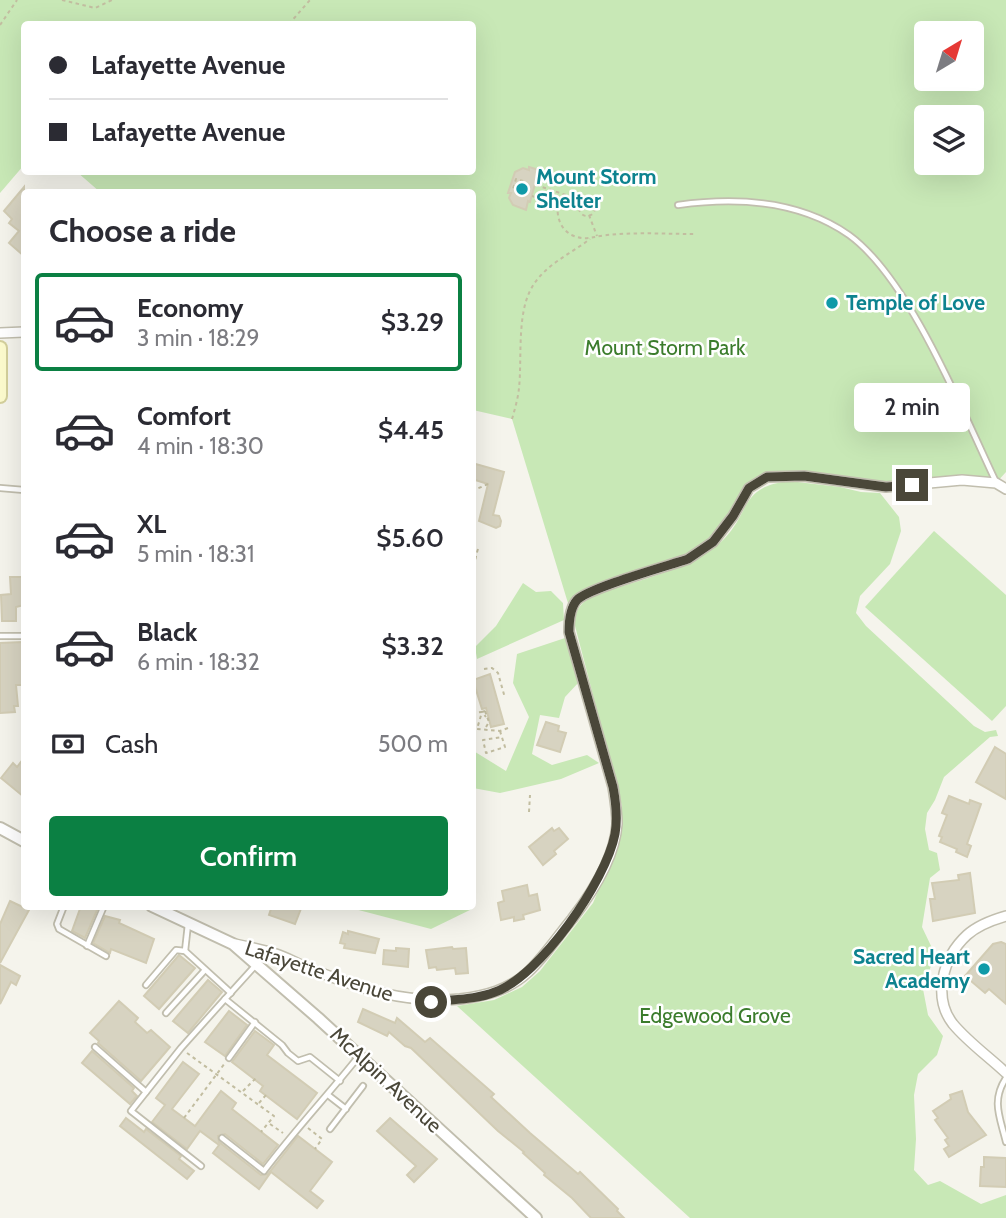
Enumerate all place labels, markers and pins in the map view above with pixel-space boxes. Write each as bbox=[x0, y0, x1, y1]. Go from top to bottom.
place label: Mount Storm Shelter bbox=[536, 164, 657, 213]
marker: Mount Storm Shelter bbox=[514, 181, 530, 197]
place label: Temple of Love bbox=[846, 290, 985, 315]
marker: Temple of Love bbox=[824, 295, 840, 311]
place label: Sacred Heart Academy bbox=[853, 944, 971, 993]
marker: Sacred Heart Academy bbox=[976, 961, 992, 977]

